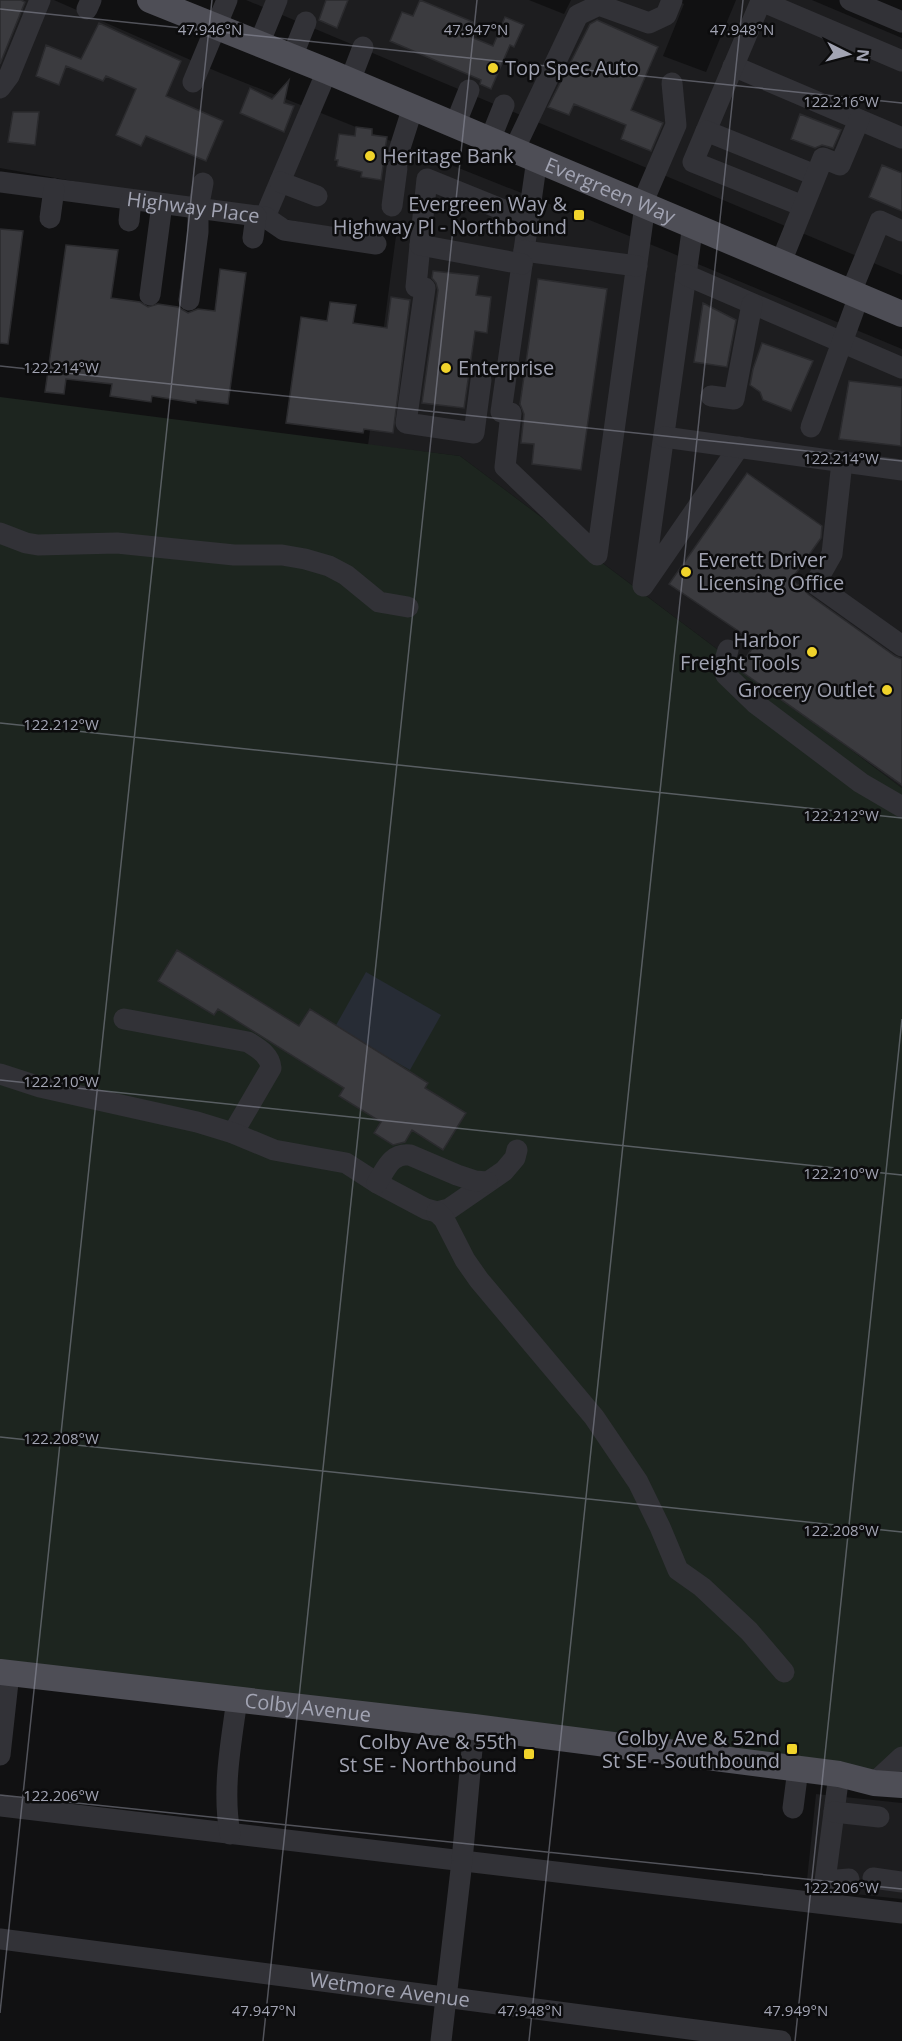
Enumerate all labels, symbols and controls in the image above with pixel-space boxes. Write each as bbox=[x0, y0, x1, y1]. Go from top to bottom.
text: 47.946°N bbox=[178, 19, 242, 39]
text: 47.947°N bbox=[444, 19, 508, 39]
text: 47.948°N bbox=[710, 19, 774, 39]
north arrow bbox=[818, 24, 878, 84]
text: N bbox=[851, 48, 875, 63]
place label: Top Spec Auto bbox=[505, 54, 639, 81]
marker: Top Spec Auto bbox=[486, 61, 500, 75]
text: 122.216°W bbox=[803, 91, 879, 111]
place label: Heritage Bank bbox=[382, 142, 514, 169]
marker: Heritage Bank bbox=[363, 149, 377, 163]
street label: Evergreen Way bbox=[541, 151, 680, 230]
street label: Highway Place bbox=[125, 185, 262, 229]
place label: Evergreen Way & Highway Pl - Northbound bbox=[333, 190, 567, 240]
marker: Evergreen Way & Highway Pl - Northbound bbox=[572, 208, 586, 222]
place label: Enterprise bbox=[458, 354, 554, 381]
text: 122.214°W bbox=[23, 357, 99, 377]
marker: Enterprise bbox=[439, 361, 453, 375]
text: 122.214°W bbox=[803, 448, 879, 468]
place label: Everett Driver Licensing Office bbox=[698, 546, 844, 596]
marker: Everett Driver Licensing Office bbox=[679, 565, 693, 579]
place label: Harbor Freight Tools bbox=[680, 626, 800, 676]
marker: Harbor Freight Tools bbox=[805, 645, 819, 659]
place label: Grocery Outlet bbox=[738, 676, 875, 703]
marker: Grocery Outlet bbox=[880, 683, 894, 697]
text: 122.212°W bbox=[23, 714, 99, 734]
text: 122.212°W bbox=[803, 805, 879, 825]
text: 122.210°W bbox=[23, 1071, 99, 1091]
text: 122.210°W bbox=[803, 1163, 879, 1183]
text: 122.208°W bbox=[23, 1428, 99, 1448]
text: 122.208°W bbox=[803, 1520, 879, 1540]
street label: Colby Avenue bbox=[243, 1687, 373, 1728]
place label: Colby Ave & 52nd St SE - Southbound bbox=[602, 1724, 780, 1774]
place label: Colby Ave & 55th St SE - Northbound bbox=[339, 1728, 517, 1778]
marker: Colby Ave & 52nd St SE - Southbound bbox=[785, 1742, 799, 1756]
marker: Colby Ave & 55th St SE - Northbound bbox=[522, 1747, 536, 1761]
text: 122.206°W bbox=[23, 1785, 99, 1805]
text: 122.206°W bbox=[803, 1877, 879, 1897]
street label: Wetmore Avenue bbox=[308, 1966, 472, 2013]
text: 47.947°N bbox=[232, 2000, 296, 2020]
text: 47.948°N bbox=[498, 2000, 562, 2020]
text: 47.949°N bbox=[764, 2000, 828, 2020]

